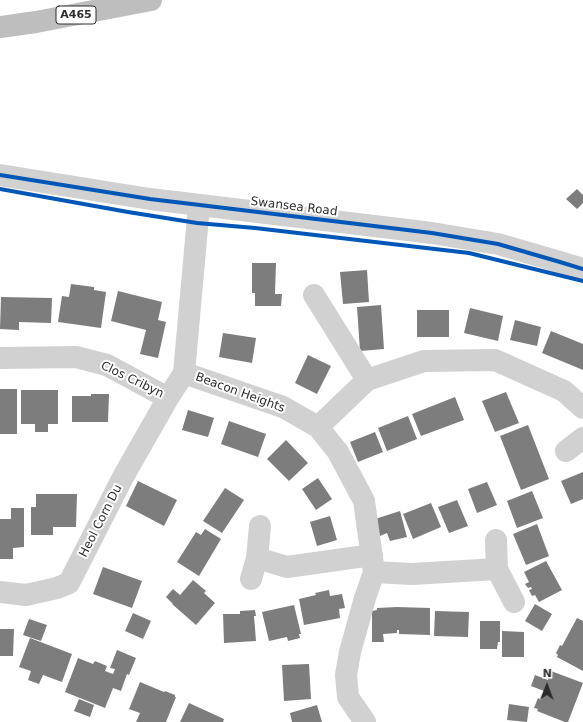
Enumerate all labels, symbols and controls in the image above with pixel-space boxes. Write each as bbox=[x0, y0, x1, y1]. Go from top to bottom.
road number: A465 bbox=[56, 6, 96, 24]
street label: Swansea Road bbox=[250, 195, 338, 219]
street label: Clos Cribyn bbox=[98, 359, 166, 401]
street label: Beacon Heights bbox=[193, 370, 287, 416]
street label: Heol Corn Du bbox=[77, 482, 125, 560]
north arrow bbox=[527, 666, 567, 706]
text: N bbox=[542, 667, 552, 680]

